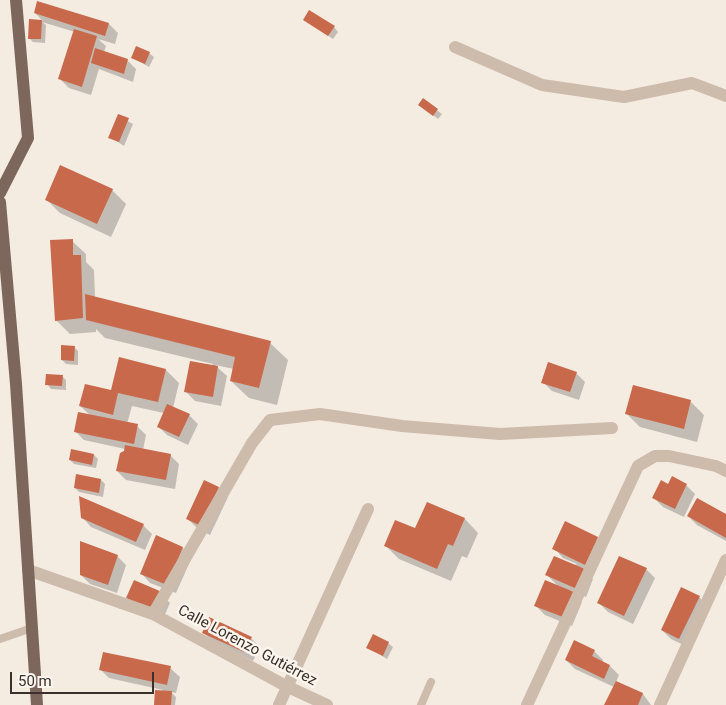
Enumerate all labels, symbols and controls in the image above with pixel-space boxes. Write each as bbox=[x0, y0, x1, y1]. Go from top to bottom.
street label: Calle Lorenzo Gutiérrez bbox=[174, 602, 320, 690]
scale bar bbox=[12, 662, 156, 694]
text: 50 m bbox=[18, 672, 52, 690]

